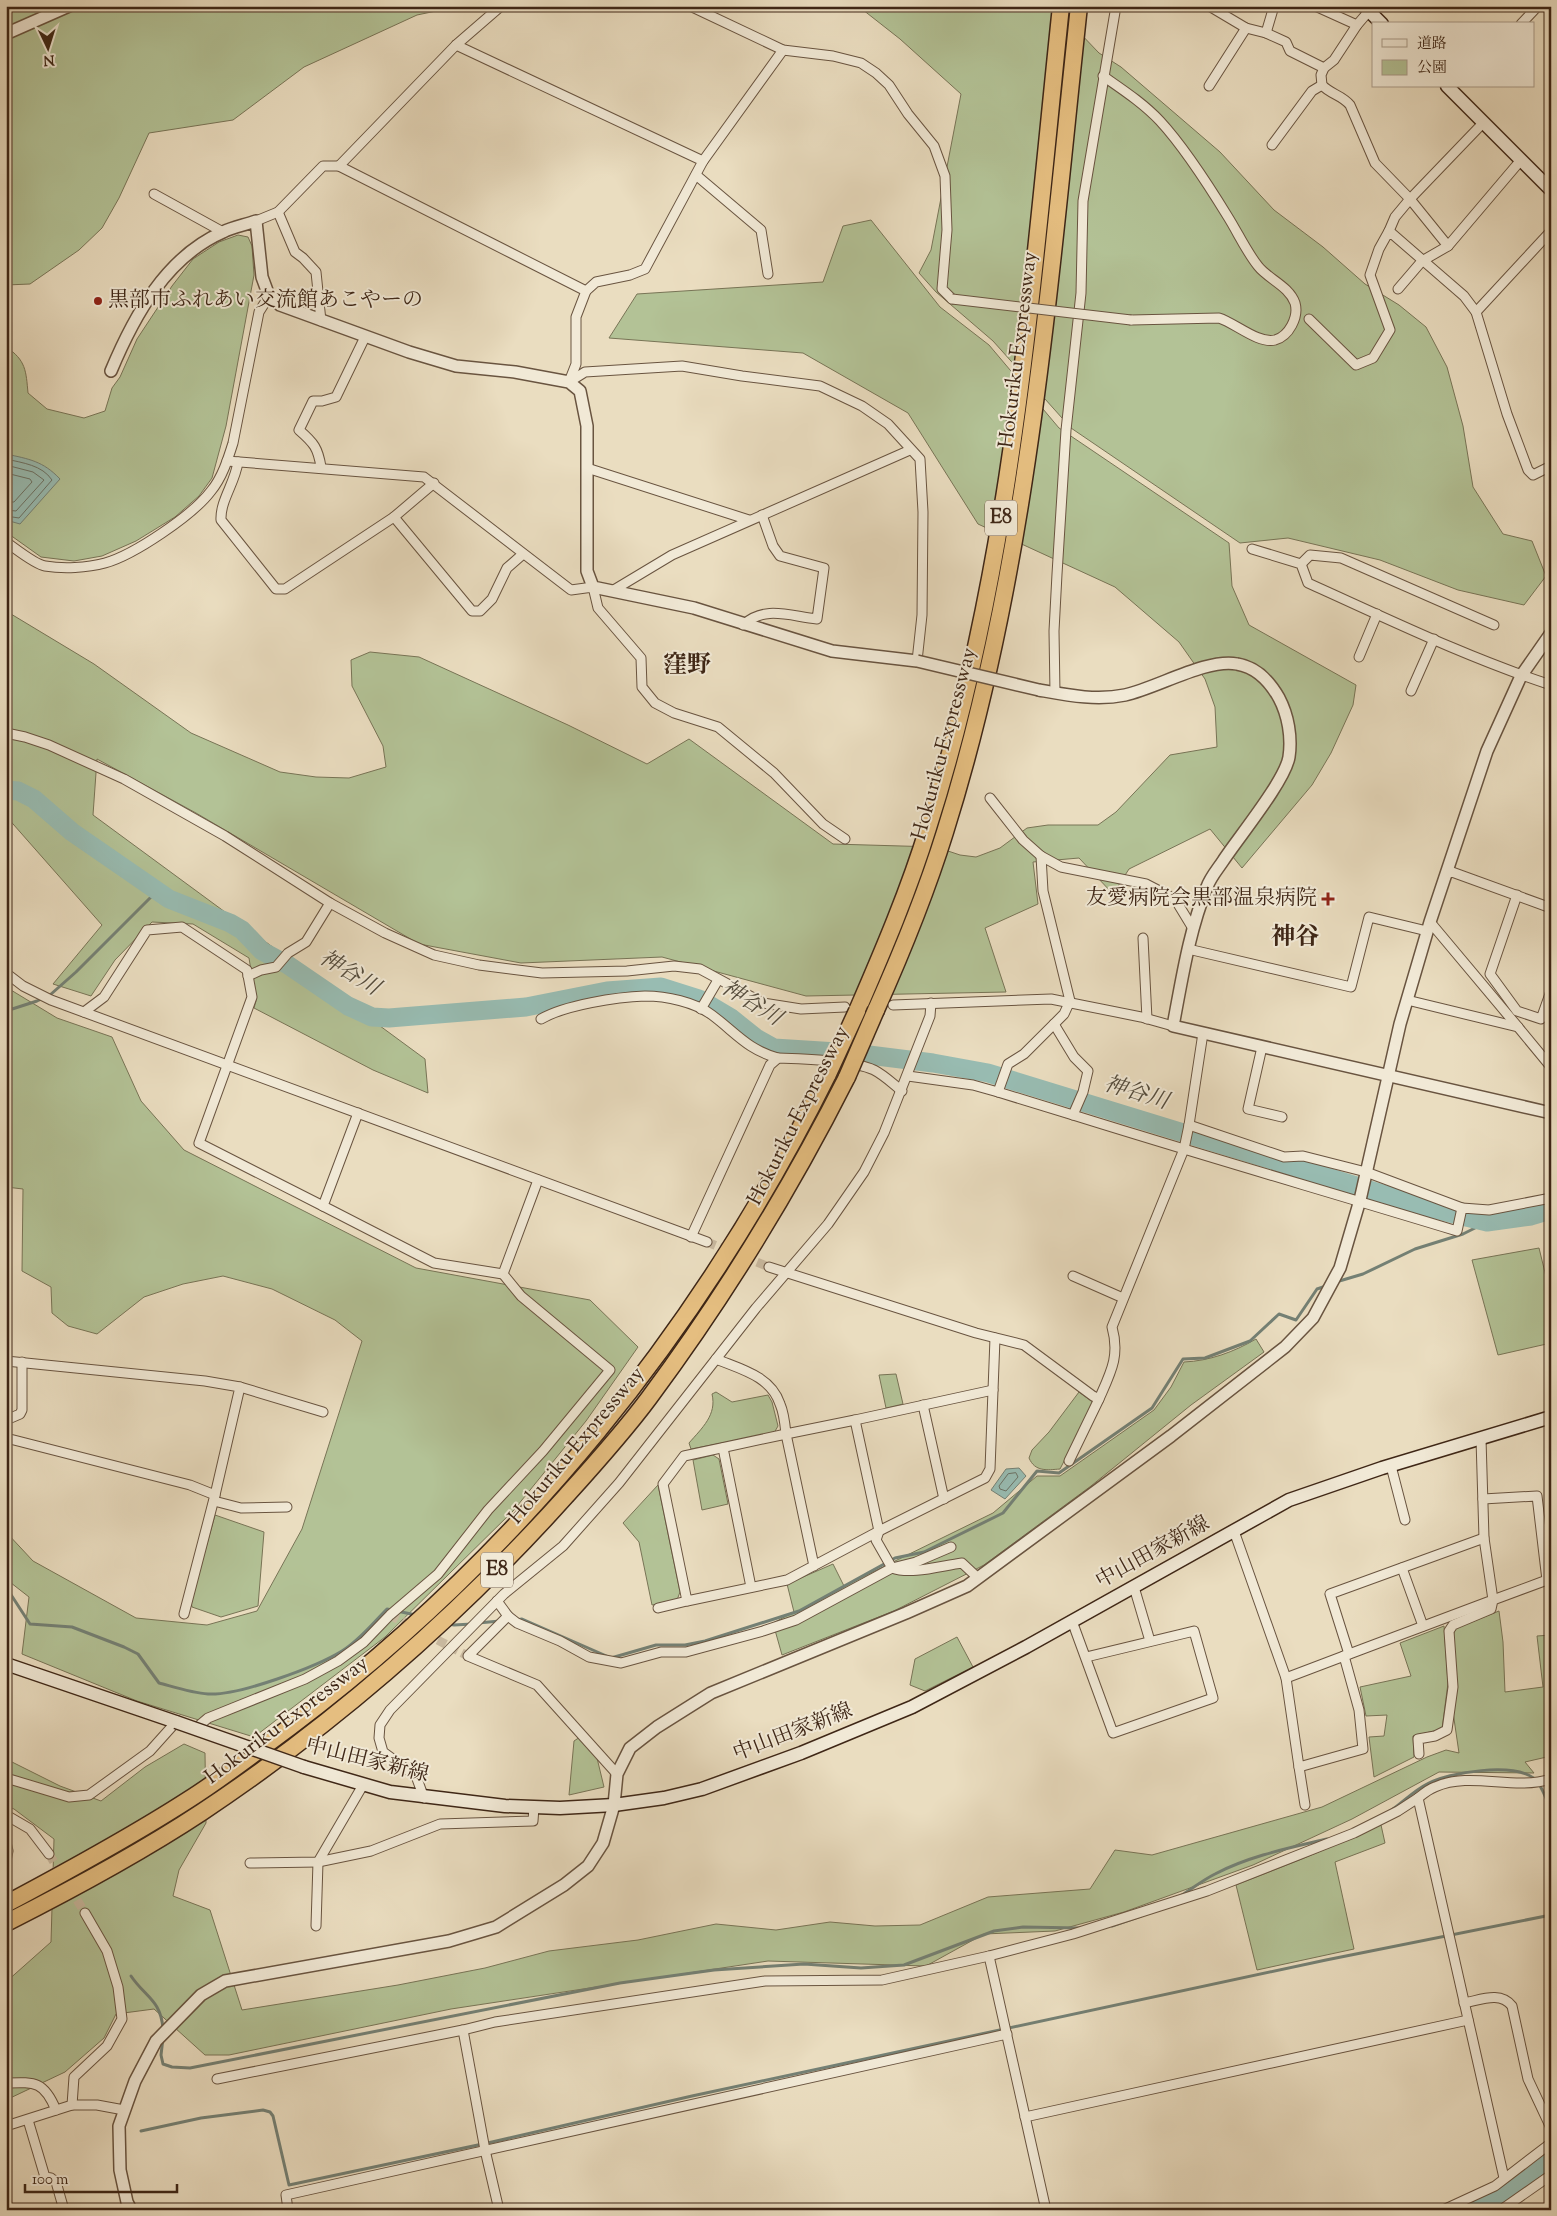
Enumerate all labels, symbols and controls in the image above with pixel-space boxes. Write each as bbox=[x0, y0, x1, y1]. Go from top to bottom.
north arrow bbox=[22, 22, 72, 72]
legend bbox=[1372, 22, 1534, 88]
text: 道路 bbox=[1417, 34, 1447, 55]
text: N bbox=[42, 49, 55, 69]
text: 公園 bbox=[1417, 58, 1447, 79]
street label: Hokuriku Expressway bbox=[992, 249, 1046, 450]
place label: 黒部市ふれあい交流館あこやーの bbox=[108, 286, 423, 316]
marker: 黒部市ふれあい交流館あこやーの bbox=[92, 295, 104, 307]
road number: E8 bbox=[985, 500, 1017, 536]
street label: Hokuriku Expressway bbox=[905, 644, 985, 843]
district label: 窪野 bbox=[663, 649, 711, 683]
place label: 友愛病院会黒部温泉病院 bbox=[1086, 884, 1317, 914]
marker: 友愛病院会黒部温泉病院 bbox=[1321, 892, 1335, 906]
district label: 神谷 bbox=[1271, 921, 1319, 955]
water label: 神谷川 bbox=[312, 943, 387, 1006]
water label: 神谷川 bbox=[715, 973, 789, 1036]
street label: Hokuriku Expressway bbox=[741, 1021, 858, 1211]
water label: 神谷川 bbox=[1100, 1069, 1174, 1120]
street label: Hokuriku Expressway bbox=[502, 1360, 652, 1531]
street label: 中山田家新線 bbox=[1091, 1509, 1215, 1597]
road number: E8 bbox=[481, 1552, 513, 1588]
street label: Hokuriku Expressway bbox=[199, 1649, 375, 1793]
street label: 中山田家新線 bbox=[729, 1696, 857, 1770]
street label: 中山田家新線 bbox=[302, 1731, 432, 1791]
scale bar bbox=[25, 2161, 178, 2193]
text: 100 m bbox=[32, 2170, 69, 2191]

